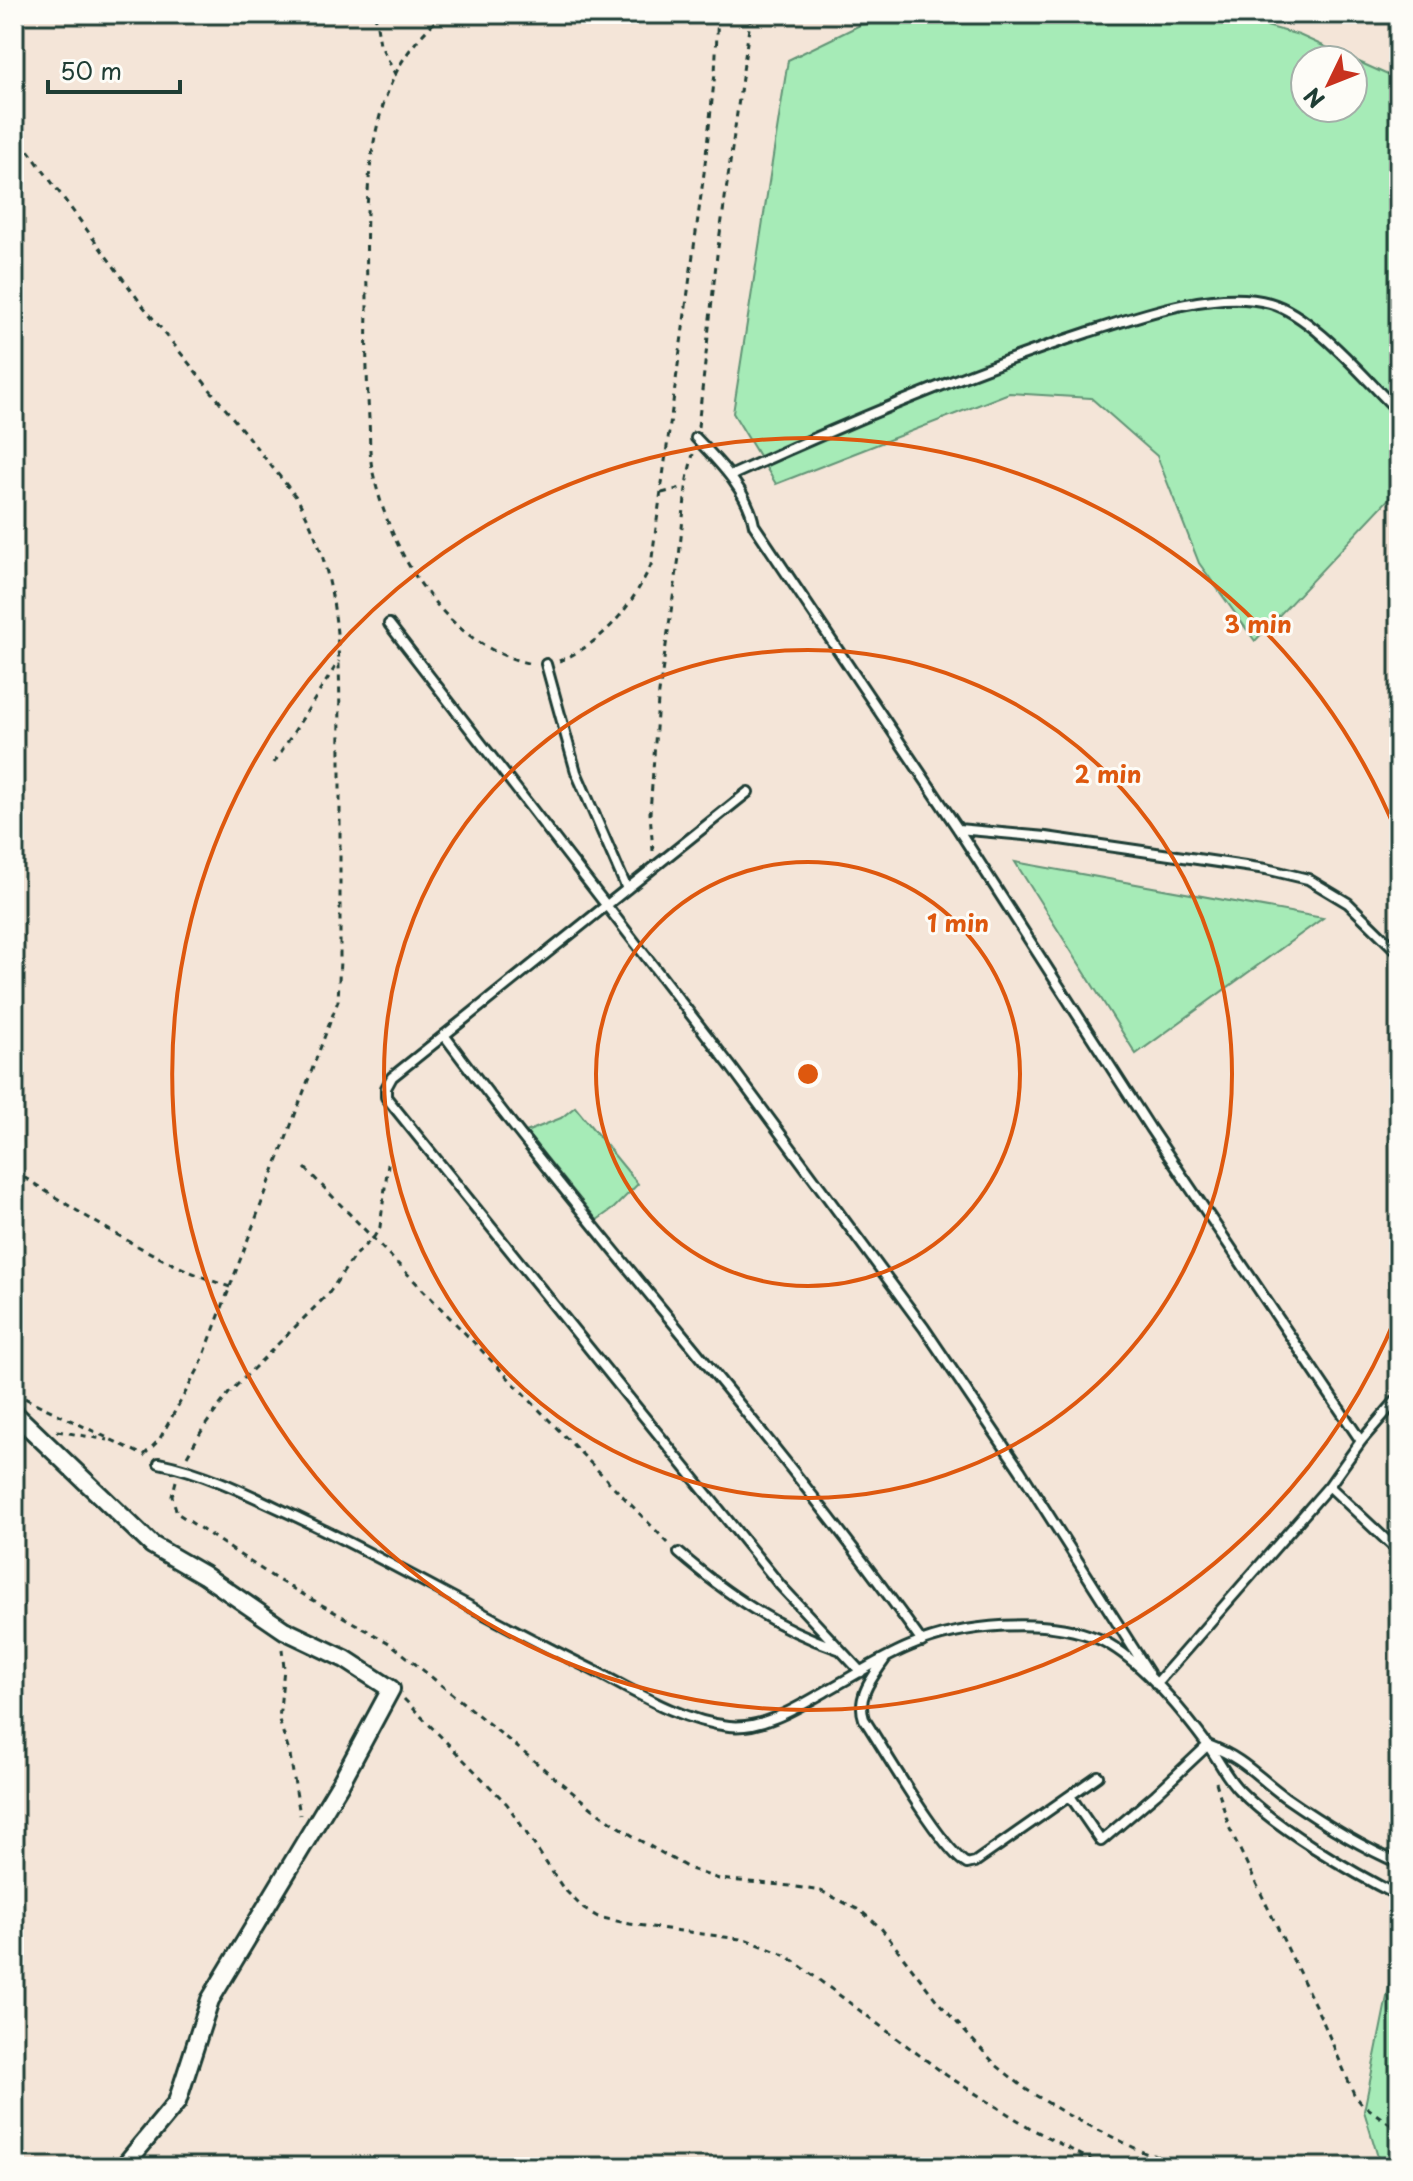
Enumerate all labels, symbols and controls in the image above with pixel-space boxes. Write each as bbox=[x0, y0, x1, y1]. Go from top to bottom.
scale bar bbox=[48, 44, 180, 94]
north arrow bbox=[1289, 44, 1369, 124]
text: 50 m bbox=[60, 52, 122, 88]
text: N bbox=[1295, 81, 1331, 116]
text: 3 min bbox=[1224, 605, 1292, 641]
text: 2 min bbox=[1074, 755, 1142, 791]
text: 1 min bbox=[927, 904, 989, 940]
centre of rings bbox=[794, 1060, 822, 1088]

